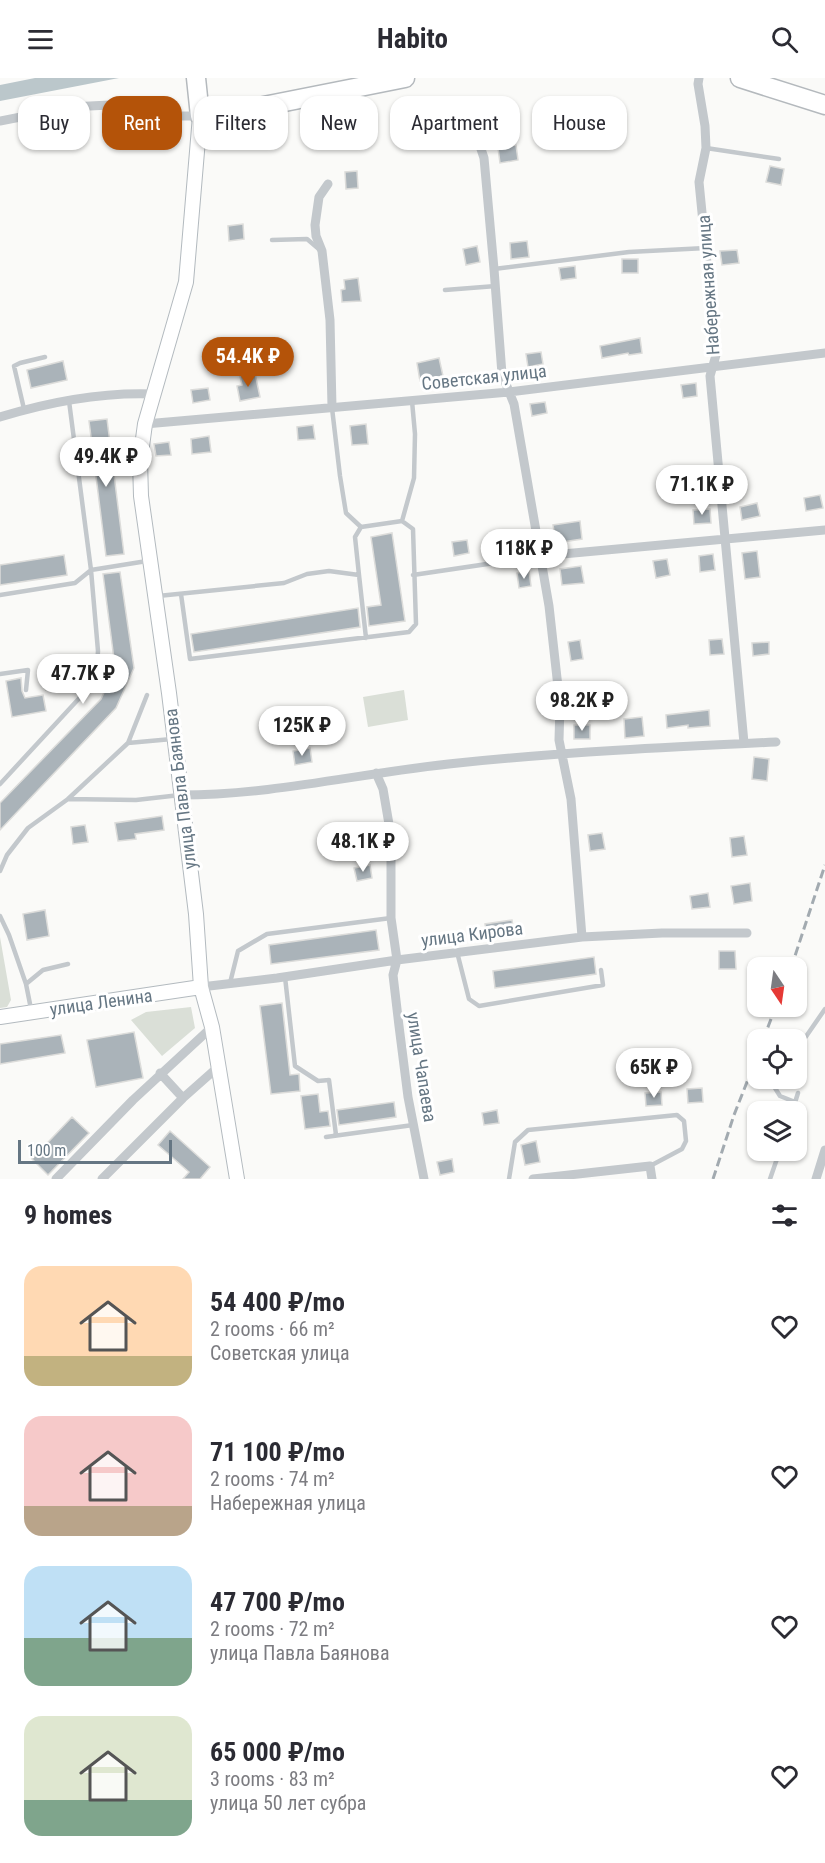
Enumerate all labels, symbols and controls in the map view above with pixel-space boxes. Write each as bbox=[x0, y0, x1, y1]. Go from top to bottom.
icon: menu bbox=[24, 23, 57, 56]
text: Habito bbox=[377, 23, 448, 55]
icon: search bbox=[768, 23, 801, 56]
chip: Buy bbox=[18, 96, 90, 150]
chip: Rent bbox=[102, 96, 182, 150]
chip: Filters bbox=[194, 96, 288, 150]
chip: New bbox=[300, 96, 378, 150]
chip: Apartment bbox=[390, 96, 520, 150]
chip: House bbox=[532, 96, 627, 150]
street label: Набережная улица bbox=[693, 214, 723, 356]
pin: 54.4K ₽ bbox=[193, 337, 303, 388]
text: 54.4K ₽ bbox=[216, 344, 280, 368]
street label: Советская улица bbox=[420, 360, 548, 394]
pin: 49.4K ₽ bbox=[51, 437, 161, 488]
text: 49.4K ₽ bbox=[74, 444, 138, 468]
pin: 71.1K ₽ bbox=[647, 465, 757, 516]
text: 71.1K ₽ bbox=[670, 472, 734, 496]
pin: 118K ₽ bbox=[475, 529, 573, 580]
text: 118K ₽ bbox=[495, 536, 553, 560]
pin: 47.7K ₽ bbox=[28, 654, 138, 705]
text: 47.7K ₽ bbox=[51, 661, 115, 685]
pin: 98.2K ₽ bbox=[527, 681, 637, 732]
text: 98.2K ₽ bbox=[550, 688, 614, 712]
pin: 125K ₽ bbox=[253, 706, 351, 757]
street label: улица Павла Баянова bbox=[160, 708, 200, 870]
text: 125K ₽ bbox=[273, 713, 331, 737]
pin: 48.1K ₽ bbox=[308, 822, 418, 873]
text: 48.1K ₽ bbox=[331, 829, 395, 853]
street label: улица Кирова bbox=[420, 917, 524, 951]
north arrow bbox=[747, 957, 807, 1017]
map controls bbox=[747, 957, 807, 1161]
street label: улица Ленина bbox=[48, 984, 154, 1020]
street label: улица Чапаева bbox=[403, 1011, 441, 1123]
button: locate bbox=[747, 1029, 807, 1089]
pin: 65K ₽ bbox=[612, 1048, 696, 1099]
text: 65K ₽ bbox=[630, 1055, 678, 1079]
button: layers bbox=[747, 1101, 807, 1161]
scale bar bbox=[18, 1137, 172, 1164]
text: 100 m bbox=[27, 1141, 66, 1160]
icon: filters bbox=[768, 1199, 801, 1232]
text: 9 homes bbox=[24, 1200, 112, 1230]
text: 54 400 ₽/mo bbox=[210, 1287, 345, 1317]
icon: home bbox=[72, 1290, 144, 1362]
icon: heart bbox=[768, 1310, 801, 1343]
text: 2 rooms · 66 m² bbox=[210, 1317, 335, 1341]
text: Советская улица bbox=[210, 1341, 350, 1365]
text: 71 100 ₽/mo bbox=[210, 1437, 345, 1467]
icon: home bbox=[72, 1440, 144, 1512]
icon: heart bbox=[768, 1460, 801, 1493]
text: 2 rooms · 74 m² bbox=[210, 1467, 335, 1491]
text: Набережная улица bbox=[210, 1491, 366, 1515]
text: 47 700 ₽/mo bbox=[210, 1587, 345, 1617]
icon: home bbox=[72, 1590, 144, 1662]
icon: heart bbox=[768, 1610, 801, 1643]
text: 2 rooms · 72 m² bbox=[210, 1617, 335, 1641]
text: улица Павла Баянова bbox=[210, 1641, 390, 1665]
text: 65 000 ₽/mo bbox=[210, 1737, 345, 1767]
icon: home bbox=[72, 1740, 144, 1812]
icon: heart bbox=[768, 1760, 801, 1793]
text: 3 rooms · 83 m² bbox=[210, 1767, 335, 1791]
text: улица 50 лет субра bbox=[210, 1791, 366, 1815]

